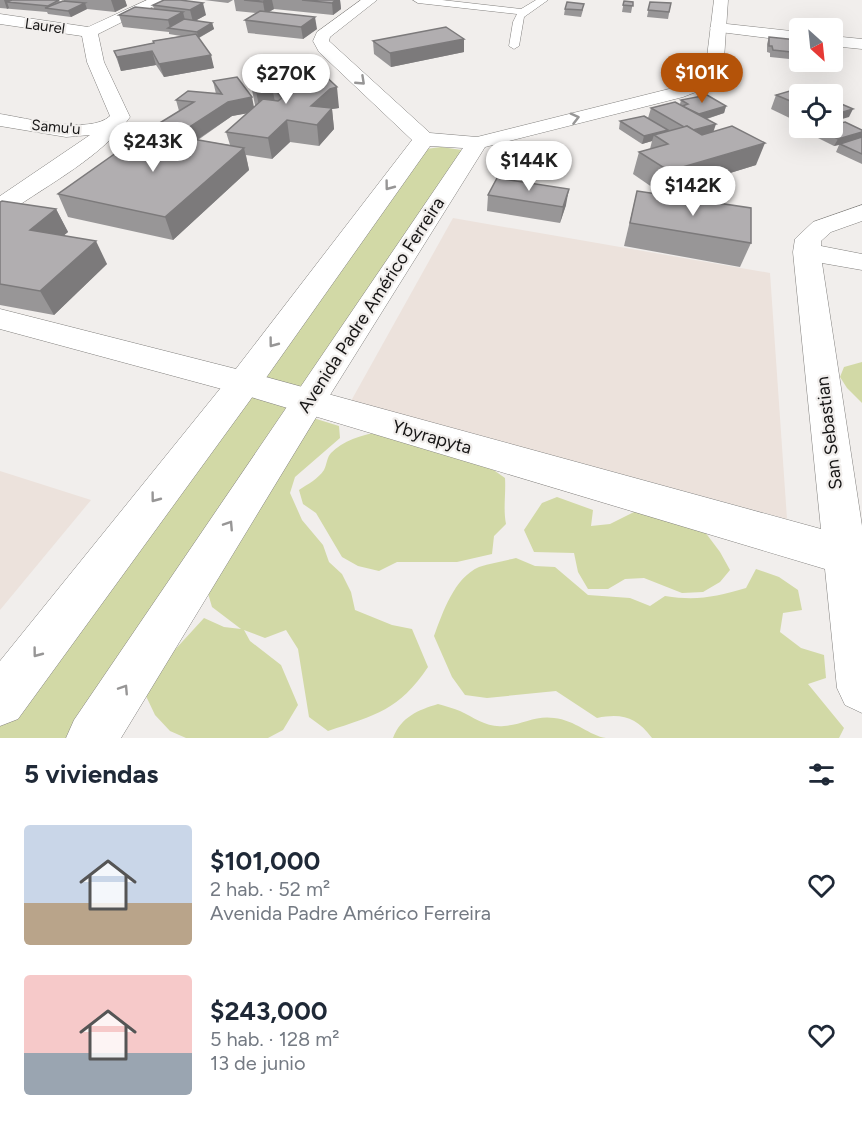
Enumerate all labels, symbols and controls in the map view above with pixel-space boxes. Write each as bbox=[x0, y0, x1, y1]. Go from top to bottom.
street label: Laurel bbox=[24, 14, 66, 38]
north arrow bbox=[789, 18, 843, 72]
map controls bbox=[789, 18, 843, 138]
pin: $101K bbox=[660, 53, 744, 104]
pin: $270K bbox=[244, 54, 328, 105]
text: $101K bbox=[675, 60, 729, 84]
text: $270K bbox=[256, 61, 316, 85]
one-way arrow bbox=[354, 74, 364, 85]
button: locate bbox=[789, 84, 843, 138]
one-way arrow bbox=[569, 113, 579, 126]
street label: Samu'u bbox=[31, 116, 81, 138]
pin: $243K bbox=[111, 122, 195, 173]
text: $243K bbox=[123, 129, 183, 153]
pin: $144K bbox=[487, 141, 571, 192]
text: $144K bbox=[500, 148, 558, 172]
pin: $142K bbox=[651, 166, 735, 217]
text: $142K bbox=[664, 173, 722, 197]
one-way arrow bbox=[385, 179, 396, 190]
street label: Avenida Padre Américo Ferreira bbox=[293, 193, 449, 417]
one-way arrow bbox=[269, 336, 280, 347]
street label: San Sebastian bbox=[811, 375, 847, 491]
street label: Ybyrapyta bbox=[390, 415, 474, 459]
one-way arrow bbox=[152, 491, 163, 502]
one-way arrow bbox=[221, 520, 232, 531]
one-way arrow bbox=[33, 646, 44, 657]
one-way arrow bbox=[116, 685, 128, 695]
text: 5 viviendas bbox=[24, 758, 158, 790]
icon: filters bbox=[805, 758, 838, 791]
text: $101,000 bbox=[210, 845, 320, 877]
icon: home bbox=[72, 849, 144, 921]
icon: heart bbox=[805, 869, 838, 902]
text: 2 hab. · 52 m² bbox=[210, 877, 330, 901]
text: Avenida Padre Américo Ferreira bbox=[210, 901, 491, 925]
text: $243,000 bbox=[210, 995, 328, 1027]
icon: home bbox=[72, 999, 144, 1071]
icon: heart bbox=[805, 1019, 838, 1052]
text: 5 hab. · 128 m² bbox=[210, 1027, 340, 1051]
text: 13 de junio bbox=[210, 1051, 306, 1075]

